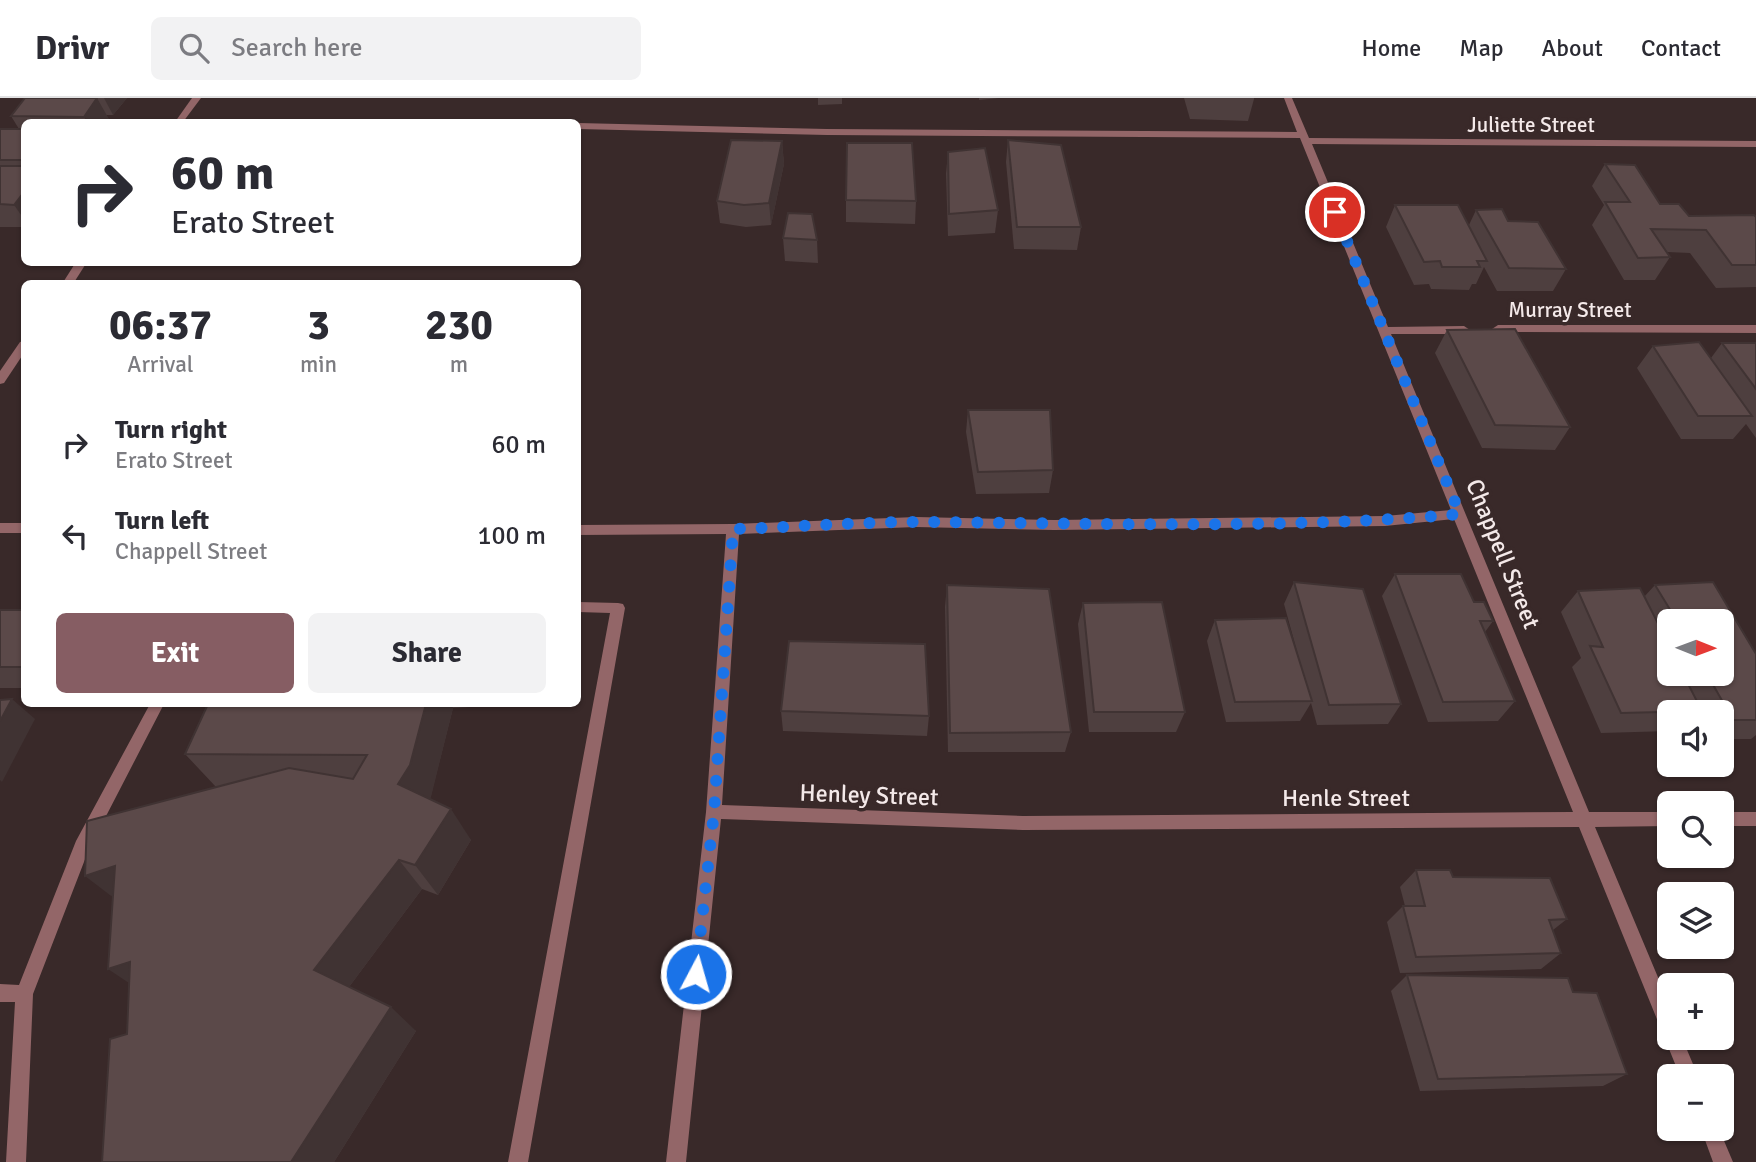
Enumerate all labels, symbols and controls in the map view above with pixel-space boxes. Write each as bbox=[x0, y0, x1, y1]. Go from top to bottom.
search box bbox=[151, 17, 641, 80]
text: Drivr bbox=[35, 28, 109, 69]
icon: search bbox=[175, 29, 213, 67]
text: Search here bbox=[231, 32, 362, 64]
text: Home bbox=[1361, 33, 1421, 63]
text: Map bbox=[1459, 33, 1504, 63]
text: About bbox=[1542, 33, 1603, 63]
text: Contact bbox=[1641, 33, 1721, 63]
street label: Juliette Street bbox=[1467, 112, 1595, 138]
text: 60 m bbox=[171, 143, 274, 203]
icon: right bbox=[56, 147, 147, 238]
pin bbox=[1305, 182, 1365, 242]
icon: arrive bbox=[1316, 193, 1354, 231]
text: Erato Street bbox=[171, 203, 335, 242]
street label: Murray Street bbox=[1508, 297, 1632, 323]
text: 06:37 bbox=[109, 300, 212, 351]
text: 3 bbox=[307, 300, 330, 351]
text: 230 bbox=[425, 300, 493, 351]
text: Arrival bbox=[127, 350, 194, 379]
text: min bbox=[300, 350, 337, 379]
text: m bbox=[450, 350, 468, 379]
text: Turn right bbox=[115, 414, 227, 446]
icon: right bbox=[56, 426, 94, 464]
text: 60 m bbox=[491, 429, 546, 461]
text: Erato Street bbox=[115, 446, 233, 475]
street label: Chappell Street bbox=[1459, 475, 1547, 633]
text: Turn left bbox=[115, 505, 209, 537]
icon: left bbox=[56, 517, 94, 555]
text: 100 m bbox=[477, 520, 546, 552]
text: Chappell Street bbox=[115, 537, 267, 566]
north arrow bbox=[1657, 609, 1734, 686]
map controls bbox=[1657, 609, 1734, 1141]
button: Exit bbox=[56, 613, 294, 693]
button: Share bbox=[308, 613, 546, 693]
button: sound bbox=[1657, 700, 1734, 777]
street label: Henley Street bbox=[799, 778, 939, 812]
street label: Henle Street bbox=[1282, 783, 1410, 813]
button: search bbox=[1657, 791, 1734, 868]
button: layers bbox=[1657, 882, 1734, 959]
position arrow bbox=[659, 937, 733, 1011]
button: + bbox=[1657, 973, 1734, 1050]
button: − bbox=[1657, 1064, 1734, 1141]

